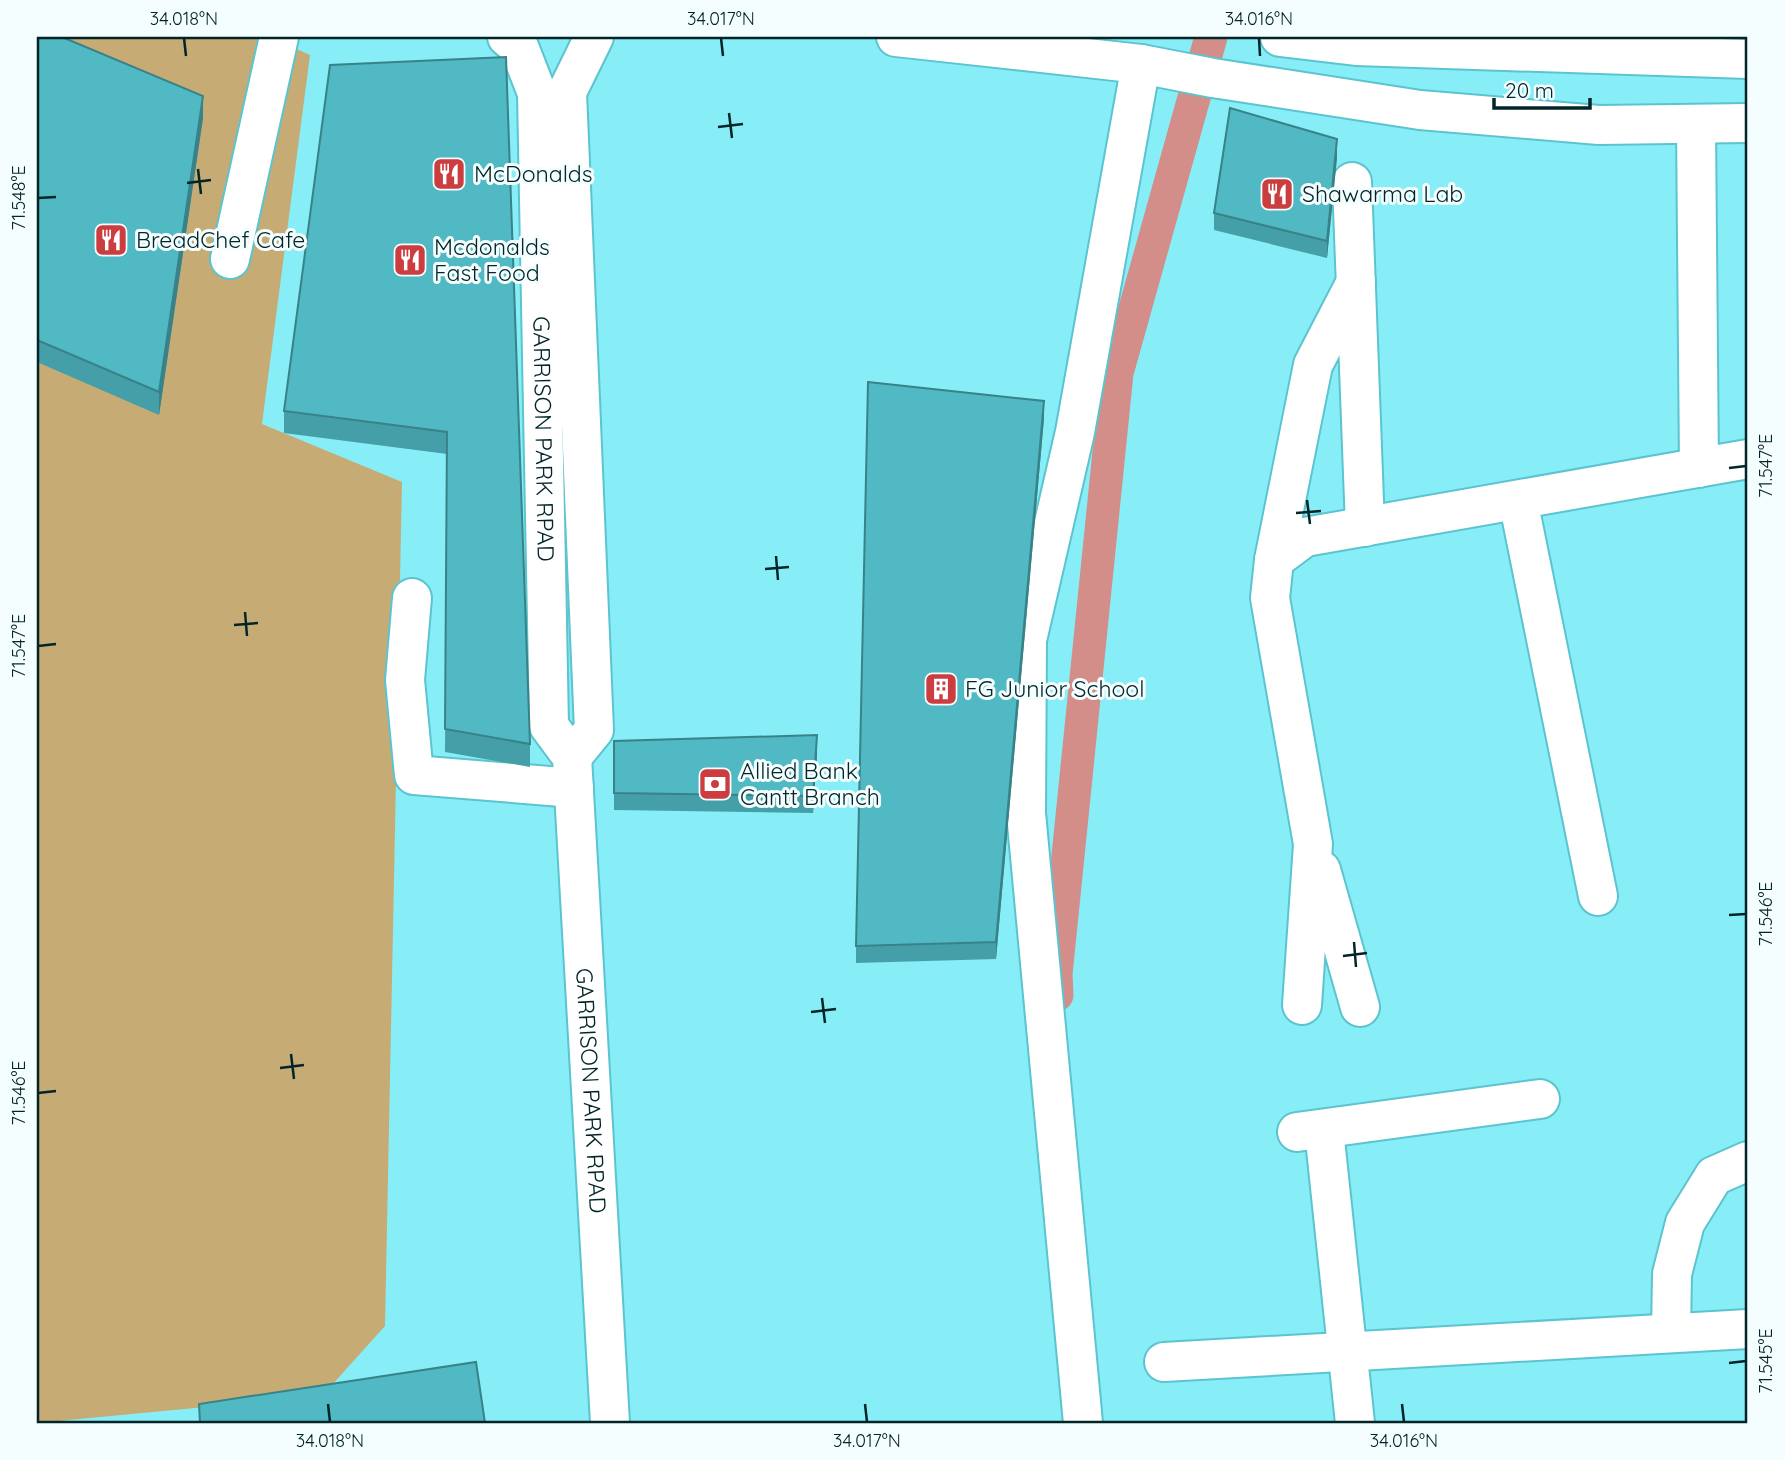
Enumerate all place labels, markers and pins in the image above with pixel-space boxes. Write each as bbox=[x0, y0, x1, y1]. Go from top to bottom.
restaurant icon: McDonalds bbox=[430, 155, 468, 193]
place label: McDonalds bbox=[474, 159, 593, 188]
restaurant icon: Shawarma Lab bbox=[1258, 175, 1296, 213]
place label: Shawarma Lab bbox=[1302, 179, 1463, 208]
restaurant icon: BreadChef Cafe bbox=[92, 221, 130, 259]
place label: BreadChef Cafe bbox=[136, 225, 305, 254]
place label: Mcdonalds Fast Food bbox=[434, 232, 550, 287]
restaurant icon: Mcdonalds Fast Food bbox=[391, 241, 429, 279]
building icon: FG Junior School bbox=[922, 670, 960, 708]
place label: FG Junior School bbox=[965, 674, 1145, 703]
place label: Allied Bank Cantt Branch bbox=[740, 756, 880, 811]
bank icon: Allied Bank Cantt Branch bbox=[696, 765, 734, 803]

